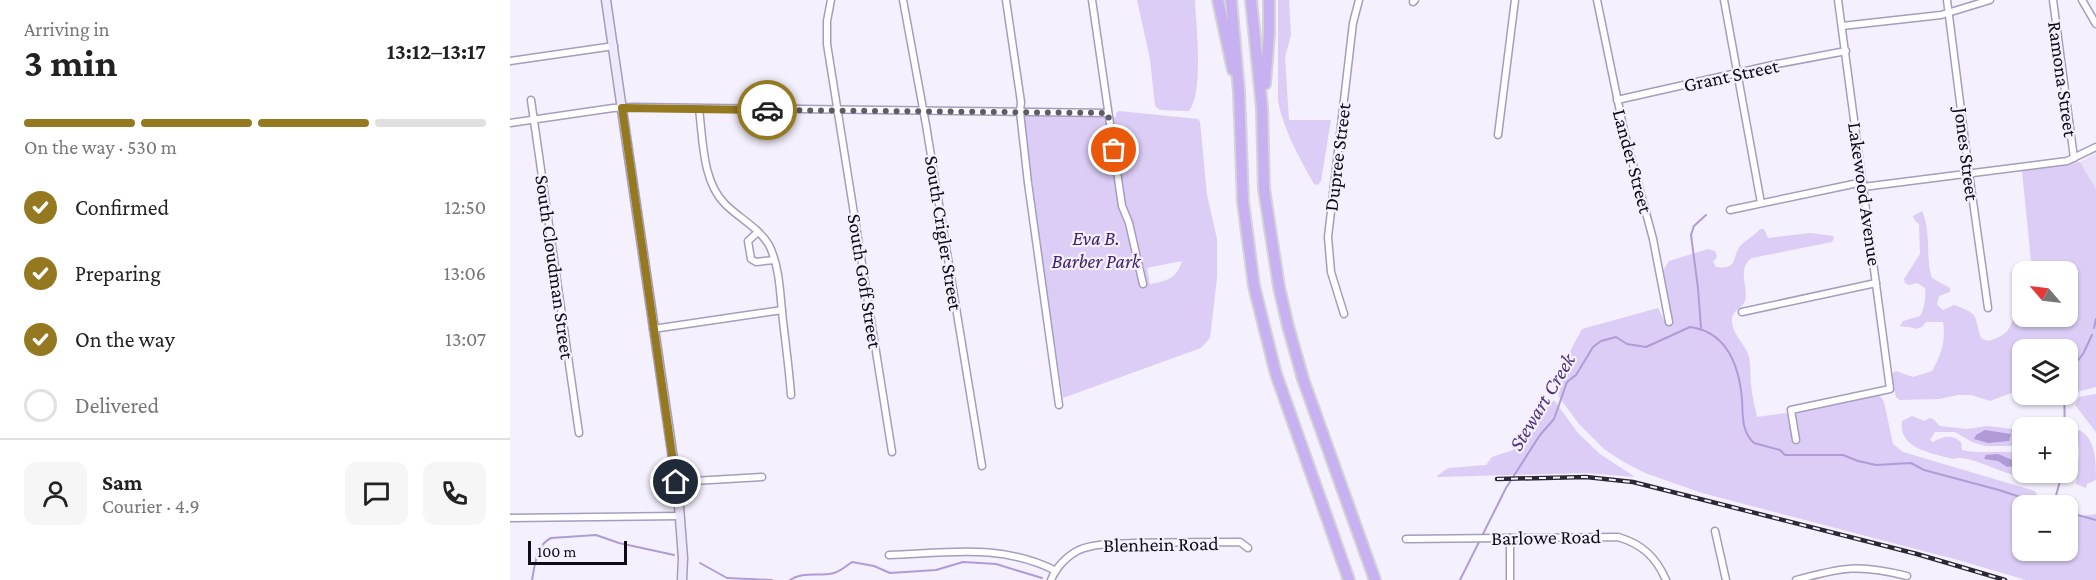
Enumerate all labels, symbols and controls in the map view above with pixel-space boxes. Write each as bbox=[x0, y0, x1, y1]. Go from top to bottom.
text: Arriving in bbox=[24, 18, 109, 40]
street label: Ramona Street bbox=[2044, 20, 2082, 139]
text: 13:12–13:17 bbox=[387, 39, 486, 64]
text: 3 min bbox=[24, 41, 117, 84]
street label: Grant Street bbox=[1681, 54, 1781, 96]
courier bbox=[737, 80, 797, 140]
icon: car bbox=[751, 94, 784, 127]
street label: Dupree Street bbox=[1319, 101, 1356, 213]
street label: Jones Street bbox=[1949, 104, 1984, 202]
street label: Lander Street bbox=[1609, 106, 1658, 216]
street label: Lakewood Avenue bbox=[1844, 121, 1886, 268]
pin bbox=[1088, 124, 1139, 175]
icon: bag bbox=[1097, 133, 1130, 166]
text: On the way · 530 m bbox=[24, 136, 177, 158]
street label: South Crigler Street bbox=[920, 154, 967, 313]
street label: South Cloudman Street bbox=[531, 173, 579, 361]
icon: check bbox=[24, 191, 57, 224]
text: Confirmed bbox=[75, 195, 169, 220]
text: 12:50 bbox=[445, 196, 486, 218]
street label: South Goff Street bbox=[843, 212, 887, 350]
park label: Eva B. Barber Park bbox=[1051, 227, 1142, 272]
icon: check bbox=[24, 257, 57, 290]
text: Preparing bbox=[75, 261, 161, 286]
north arrow bbox=[2012, 261, 2078, 327]
map controls bbox=[2012, 261, 2078, 561]
text: 13:06 bbox=[444, 262, 486, 284]
icon: check bbox=[24, 323, 57, 356]
text: On the way bbox=[75, 327, 175, 352]
text: 13:07 bbox=[445, 328, 486, 350]
button: layers bbox=[2012, 339, 2078, 405]
water label: Stewart Creek bbox=[1504, 348, 1581, 455]
text: Delivered bbox=[75, 393, 159, 418]
button: + bbox=[2012, 417, 2078, 483]
pin bbox=[650, 456, 701, 507]
button: person bbox=[24, 462, 87, 525]
button: chat bbox=[345, 462, 408, 525]
button: phone bbox=[423, 462, 486, 525]
icon: home bbox=[659, 465, 692, 498]
text: Sam bbox=[102, 470, 142, 495]
text: Courier · 4.9 bbox=[102, 495, 200, 517]
button: − bbox=[2012, 495, 2078, 561]
street label: Barlowe Road bbox=[1491, 525, 1602, 549]
street label: Blenhein Road bbox=[1103, 532, 1219, 556]
scale bar bbox=[528, 538, 627, 566]
text: 100 m bbox=[537, 543, 576, 560]

